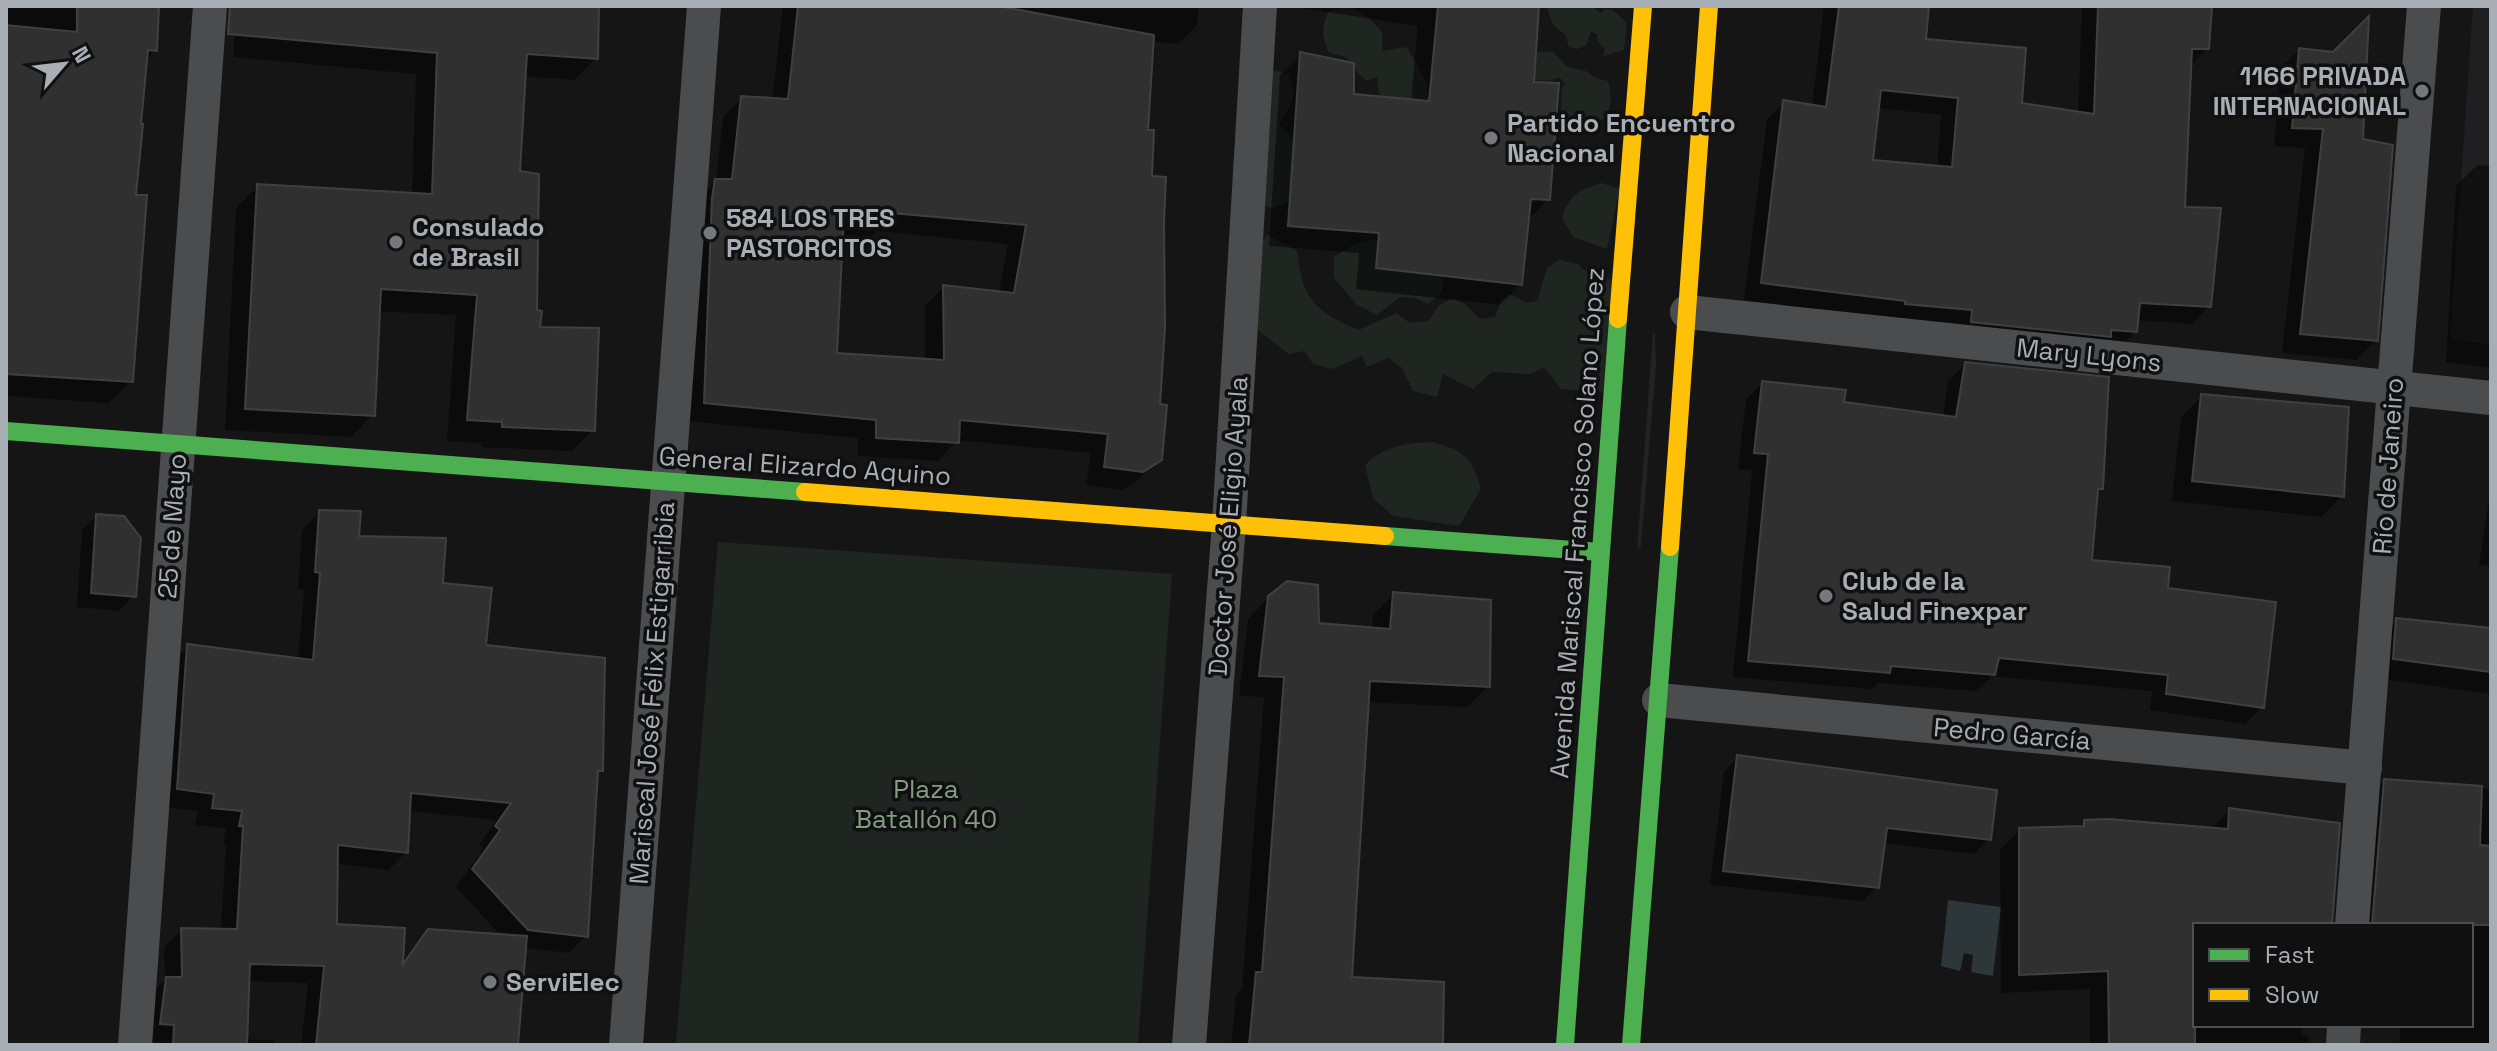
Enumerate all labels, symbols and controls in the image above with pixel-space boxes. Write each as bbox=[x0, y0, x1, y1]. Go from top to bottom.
north arrow bbox=[24, 24, 104, 104]
text: N bbox=[66, 42, 97, 68]
place label: 1166 PRIVADA INTERNACIONAL bbox=[2213, 59, 2407, 123]
marker: 1166 PRIVADA INTERNACIONAL bbox=[2413, 82, 2431, 100]
place label: Partido Encuentro Nacional bbox=[1507, 106, 1736, 170]
marker: Partido Encuentro Nacional bbox=[1482, 129, 1500, 147]
place label: 584 LOS TRES PASTORCITOS bbox=[726, 201, 895, 265]
place label: Consulado de Brasil bbox=[412, 210, 545, 274]
marker: 584 LOS TRES PASTORCITOS bbox=[701, 224, 719, 242]
marker: Consulado de Brasil bbox=[387, 233, 405, 251]
street label: Avenida Mariscal Francisco Solano López bbox=[1542, 266, 1612, 780]
street label: Mary Lyons bbox=[2015, 330, 2163, 380]
street label: Doctor José Eligio Ayala bbox=[1201, 375, 1255, 677]
street label: Río de Janeiro bbox=[2365, 376, 2411, 556]
street label: General Elizardo Aquino bbox=[658, 439, 952, 493]
street label: 25 de Mayo bbox=[150, 452, 194, 600]
street label: Mariscal José Félix Estigarribia bbox=[622, 500, 682, 886]
place label: Club de la Salud Finexpar bbox=[1842, 564, 2027, 628]
marker: Club de la Salud Finexpar bbox=[1817, 587, 1835, 605]
street label: Pedro García bbox=[1932, 710, 2092, 758]
park label: Plaza Batallón 40 bbox=[855, 772, 997, 836]
legend bbox=[2193, 923, 2473, 1027]
text: Fast bbox=[2265, 939, 2315, 970]
place label: ServiElec bbox=[506, 965, 620, 999]
marker: ServiElec bbox=[481, 973, 499, 991]
text: Slow bbox=[2265, 979, 2319, 1010]

